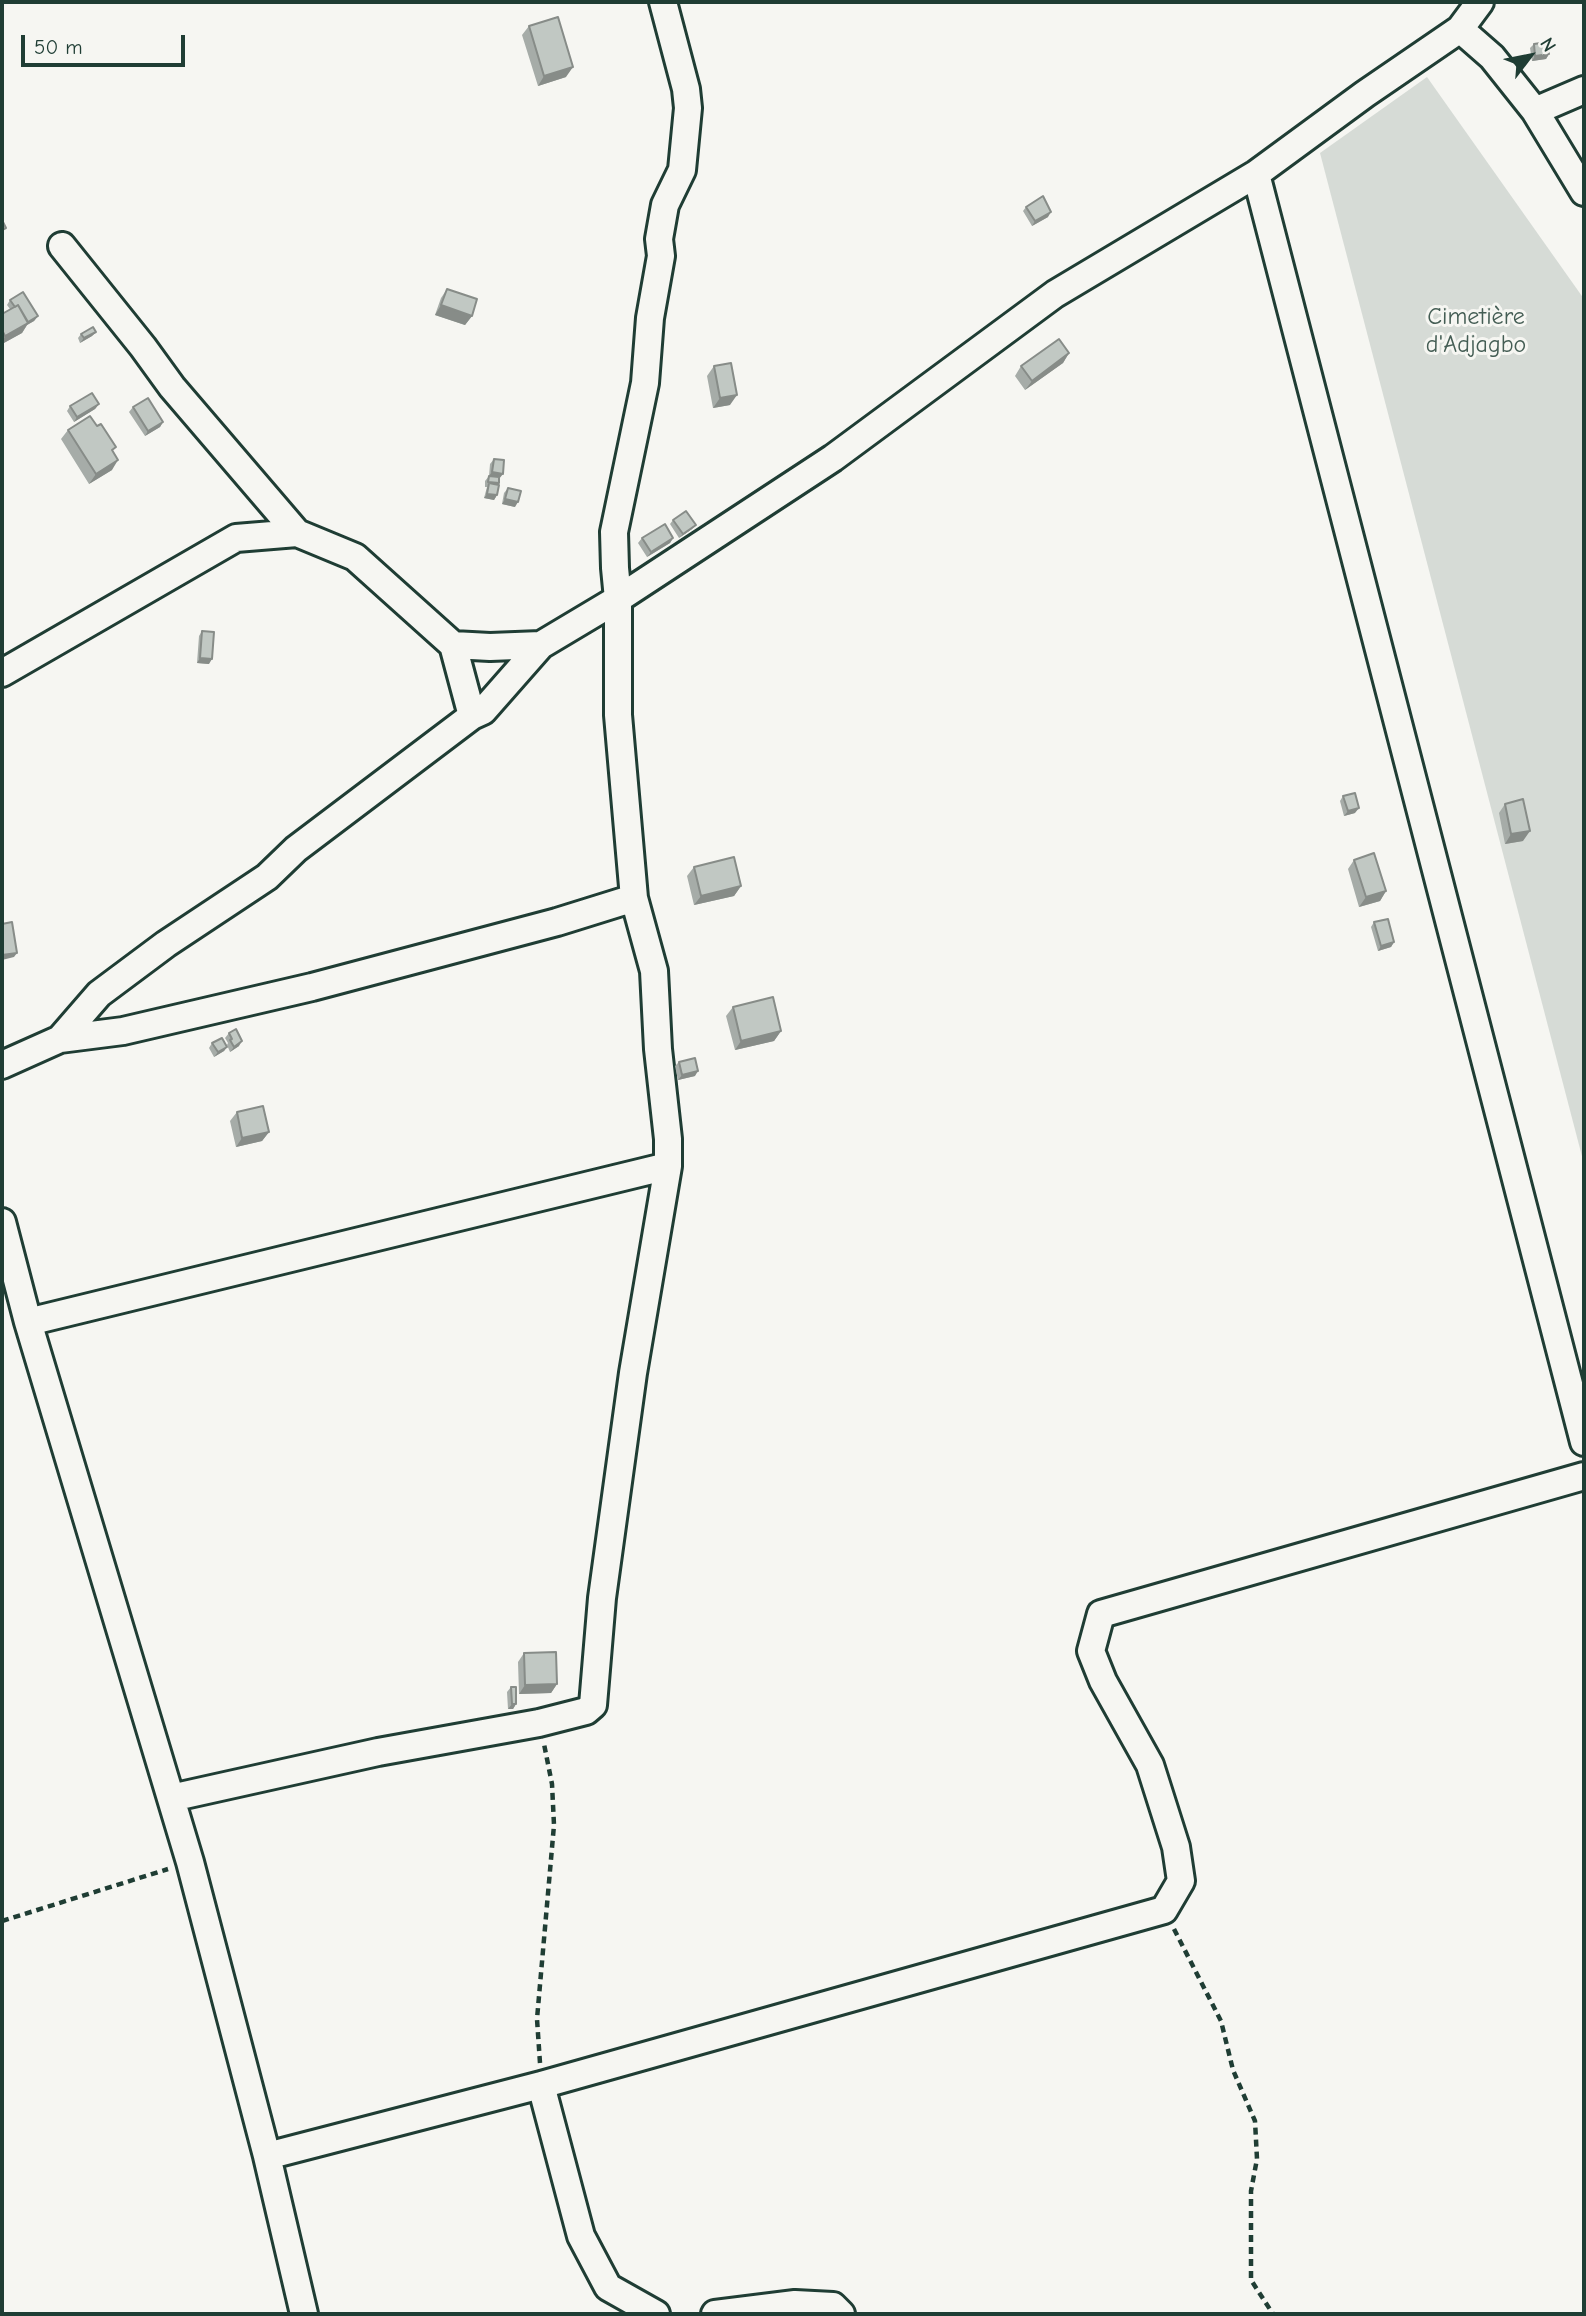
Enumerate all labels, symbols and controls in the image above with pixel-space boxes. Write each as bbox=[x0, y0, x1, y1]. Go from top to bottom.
scale bar bbox=[24, 21, 189, 65]
north arrow bbox=[1495, 21, 1565, 91]
text: N bbox=[1535, 34, 1560, 56]
text: 50 m bbox=[34, 35, 83, 59]
park label: Cimetière d'Adjagbo bbox=[1426, 303, 1526, 359]

